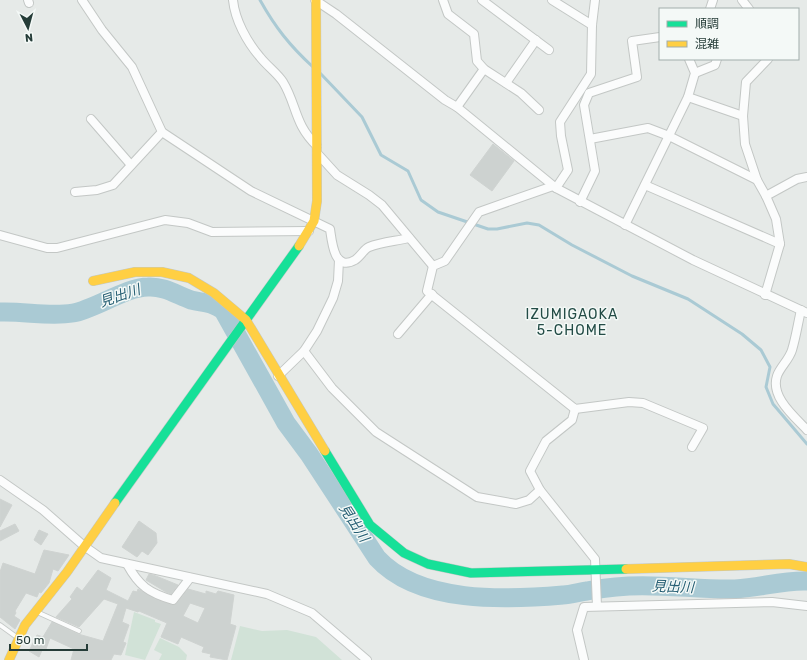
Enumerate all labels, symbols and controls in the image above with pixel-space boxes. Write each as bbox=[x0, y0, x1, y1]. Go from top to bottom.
north arrow bbox=[8, 8, 48, 48]
legend bbox=[659, 8, 799, 60]
text: 順調 bbox=[695, 17, 719, 31]
text: N bbox=[24, 31, 34, 44]
text: 混雑 bbox=[695, 37, 719, 51]
water label: 見出川 bbox=[97, 280, 145, 311]
district label: IZUMIGAOKA 5-CHOME bbox=[526, 306, 618, 339]
water label: 見出川 bbox=[335, 501, 374, 547]
water label: 見出川 bbox=[652, 578, 696, 596]
scale bar bbox=[10, 626, 87, 652]
text: 50 m bbox=[16, 633, 44, 647]

